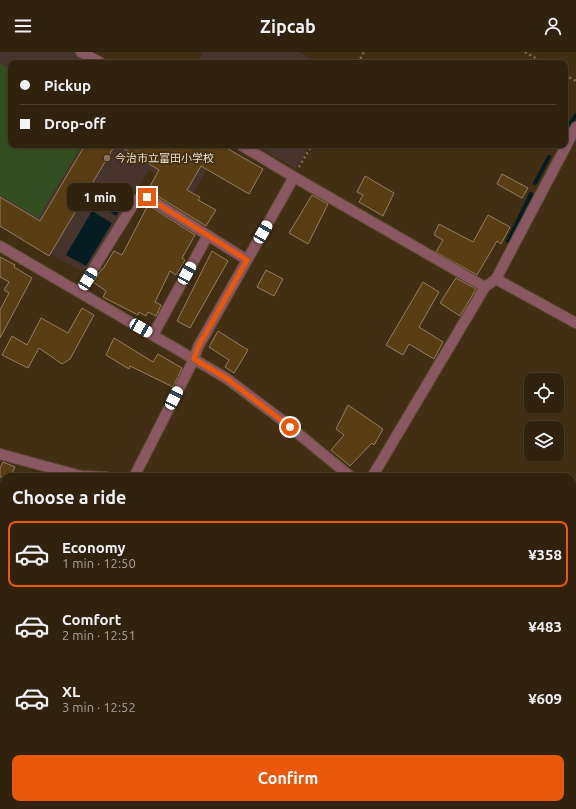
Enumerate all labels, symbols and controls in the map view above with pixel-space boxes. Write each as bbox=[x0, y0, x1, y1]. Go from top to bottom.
icon: menu bbox=[12, 15, 34, 37]
icon: person bbox=[542, 15, 564, 37]
text: Zipcab bbox=[260, 16, 316, 36]
text: Pickup bbox=[44, 77, 91, 94]
text: Drop-off bbox=[44, 115, 106, 132]
place label: 今治市立富田小学校 bbox=[115, 152, 214, 164]
marker: 今治市立富田小学校 bbox=[102, 153, 112, 163]
callout: 1 min bbox=[67, 183, 133, 211]
route end bbox=[138, 188, 156, 206]
text: 1 min bbox=[84, 190, 116, 204]
car bbox=[252, 219, 274, 245]
car bbox=[176, 260, 198, 286]
car bbox=[77, 266, 99, 292]
car bbox=[128, 317, 154, 339]
map controls bbox=[524, 373, 564, 461]
button: locate bbox=[524, 373, 564, 413]
car bbox=[163, 385, 185, 411]
route start bbox=[281, 418, 299, 436]
button: layers bbox=[524, 421, 564, 461]
text: Choose a ride bbox=[12, 487, 126, 507]
icon: car bbox=[14, 536, 50, 572]
text: Economy bbox=[62, 539, 126, 556]
text: ¥358 bbox=[528, 546, 562, 563]
text: 1 min · 12:50 bbox=[62, 556, 136, 570]
icon: car bbox=[14, 608, 50, 644]
text: Comfort bbox=[62, 611, 121, 628]
text: ¥483 bbox=[528, 618, 562, 635]
text: 2 min · 12:51 bbox=[62, 628, 136, 642]
icon: car bbox=[14, 680, 50, 716]
text: XL bbox=[62, 683, 80, 700]
text: ¥609 bbox=[528, 690, 562, 707]
text: 3 min · 12:52 bbox=[62, 700, 136, 714]
button: Confirm bbox=[12, 755, 564, 801]

